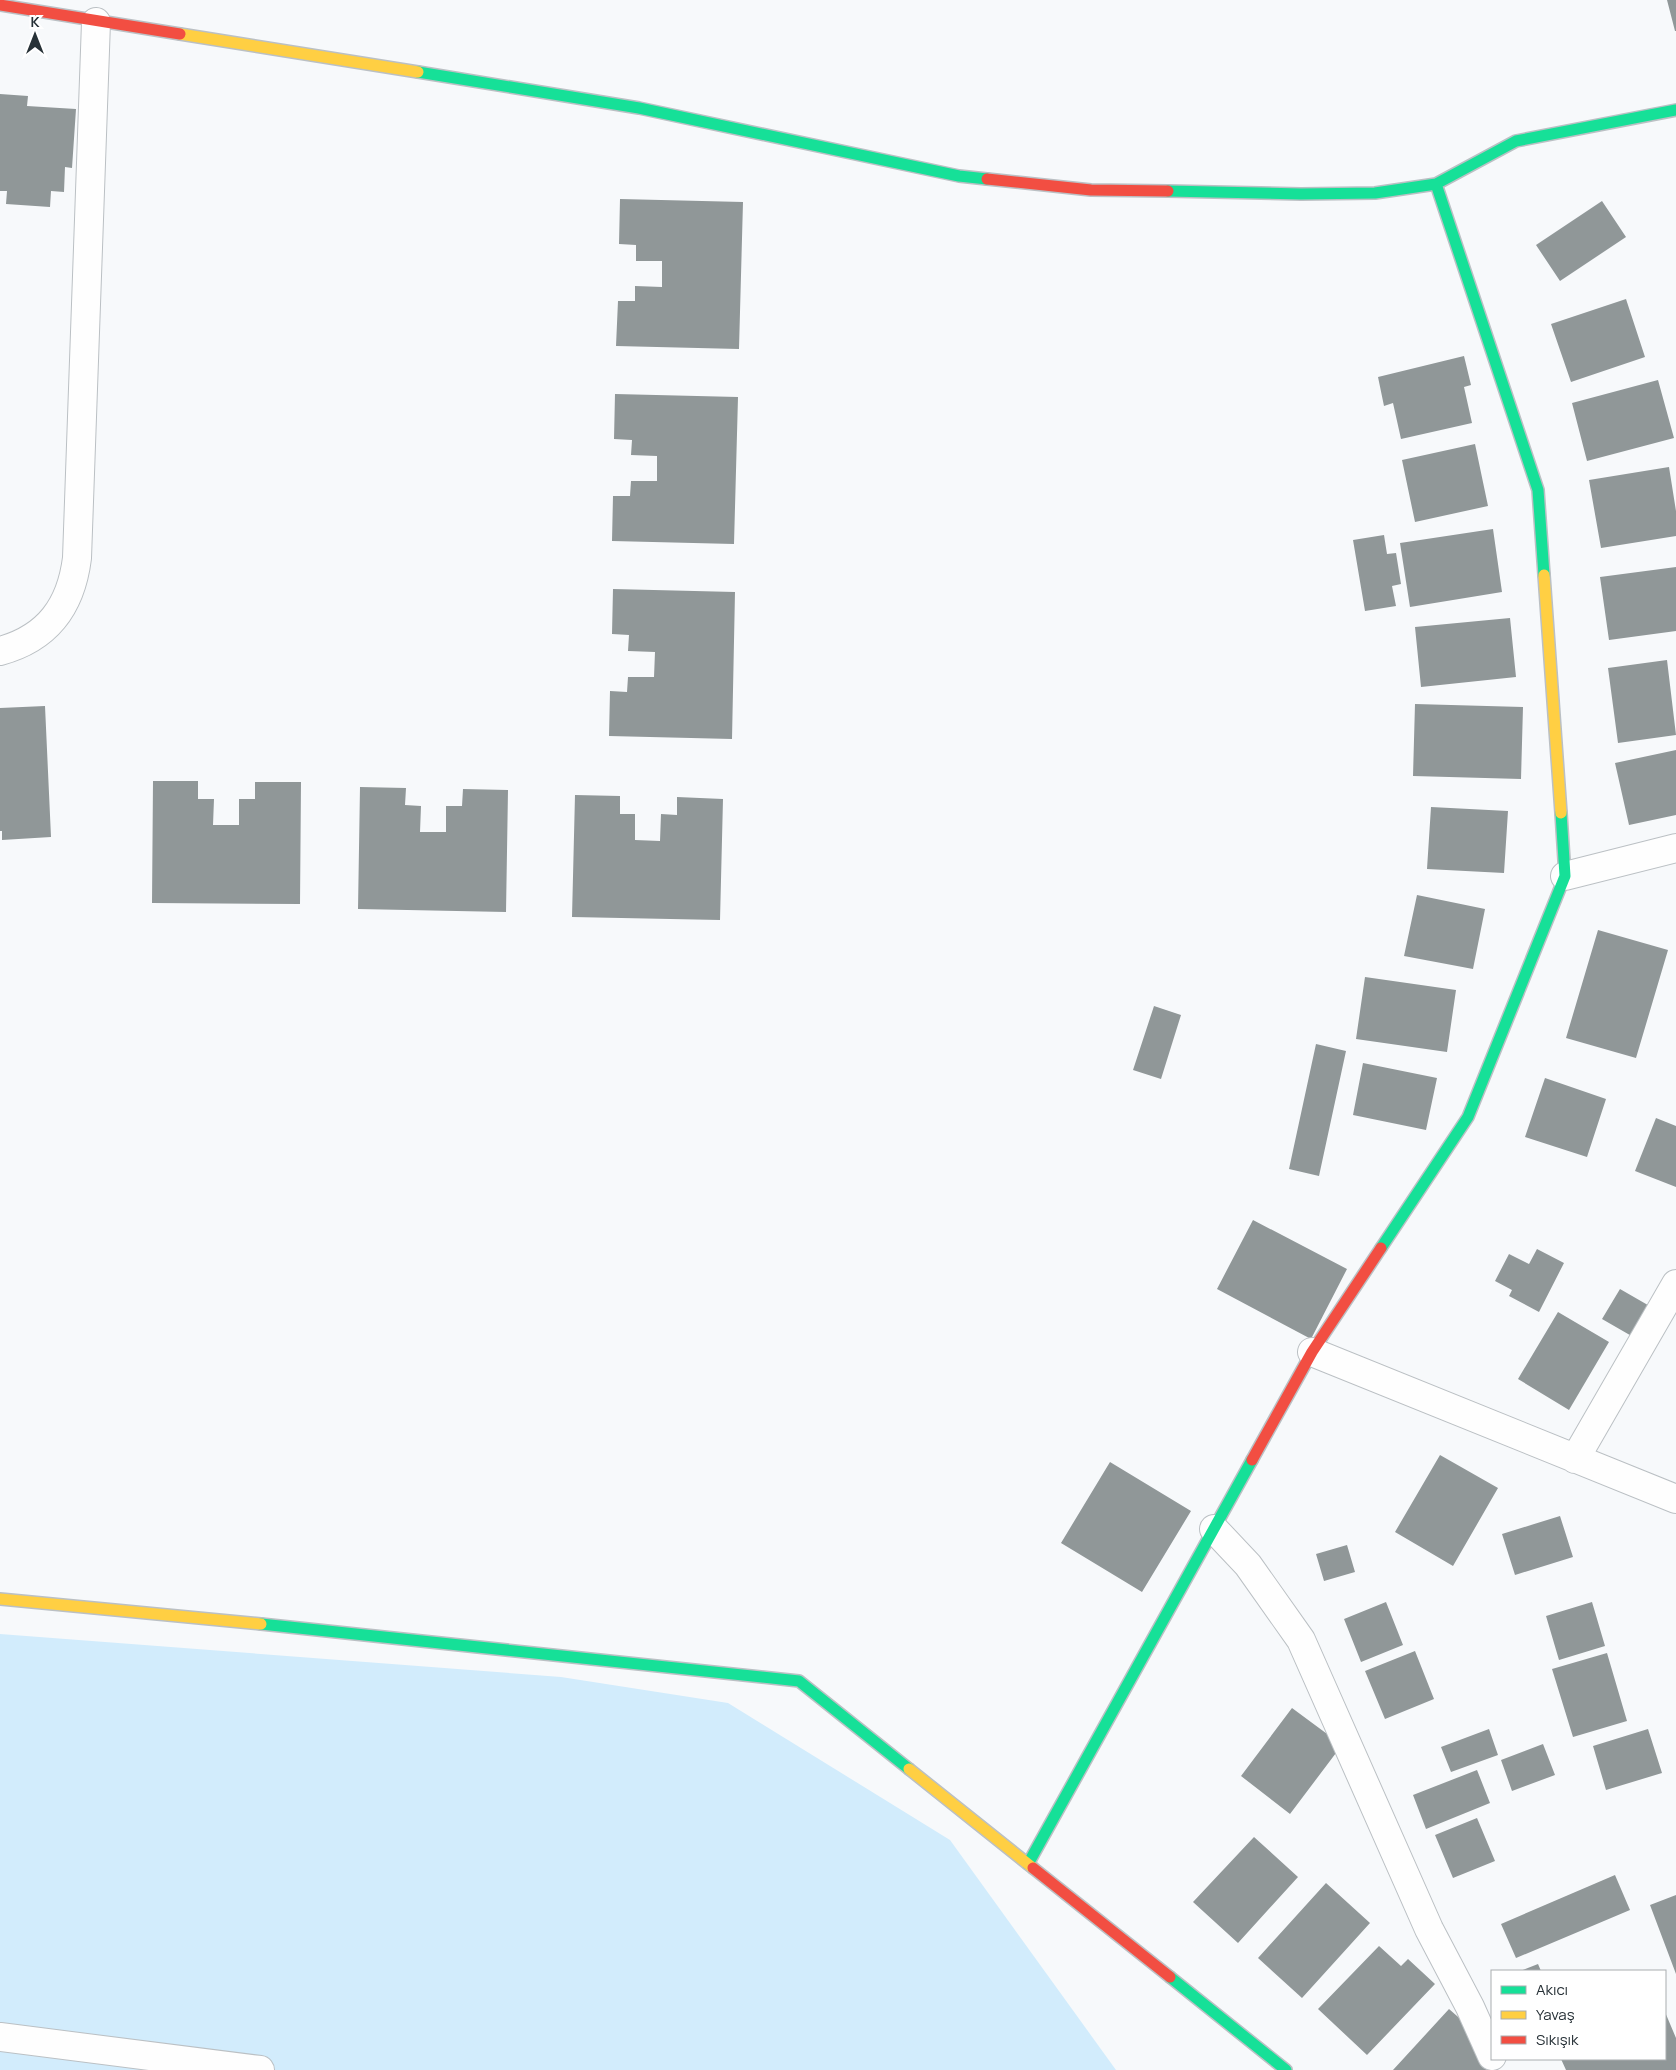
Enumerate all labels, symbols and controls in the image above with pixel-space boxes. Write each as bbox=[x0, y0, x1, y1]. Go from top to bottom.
north arrow bbox=[10, 10, 60, 60]
text: K bbox=[30, 12, 40, 31]
legend bbox=[1491, 1970, 1666, 2060]
text: Akıcı bbox=[1536, 1979, 1568, 2000]
text: Yavaş bbox=[1536, 2004, 1575, 2025]
text: Sıkışık bbox=[1536, 2029, 1579, 2050]

